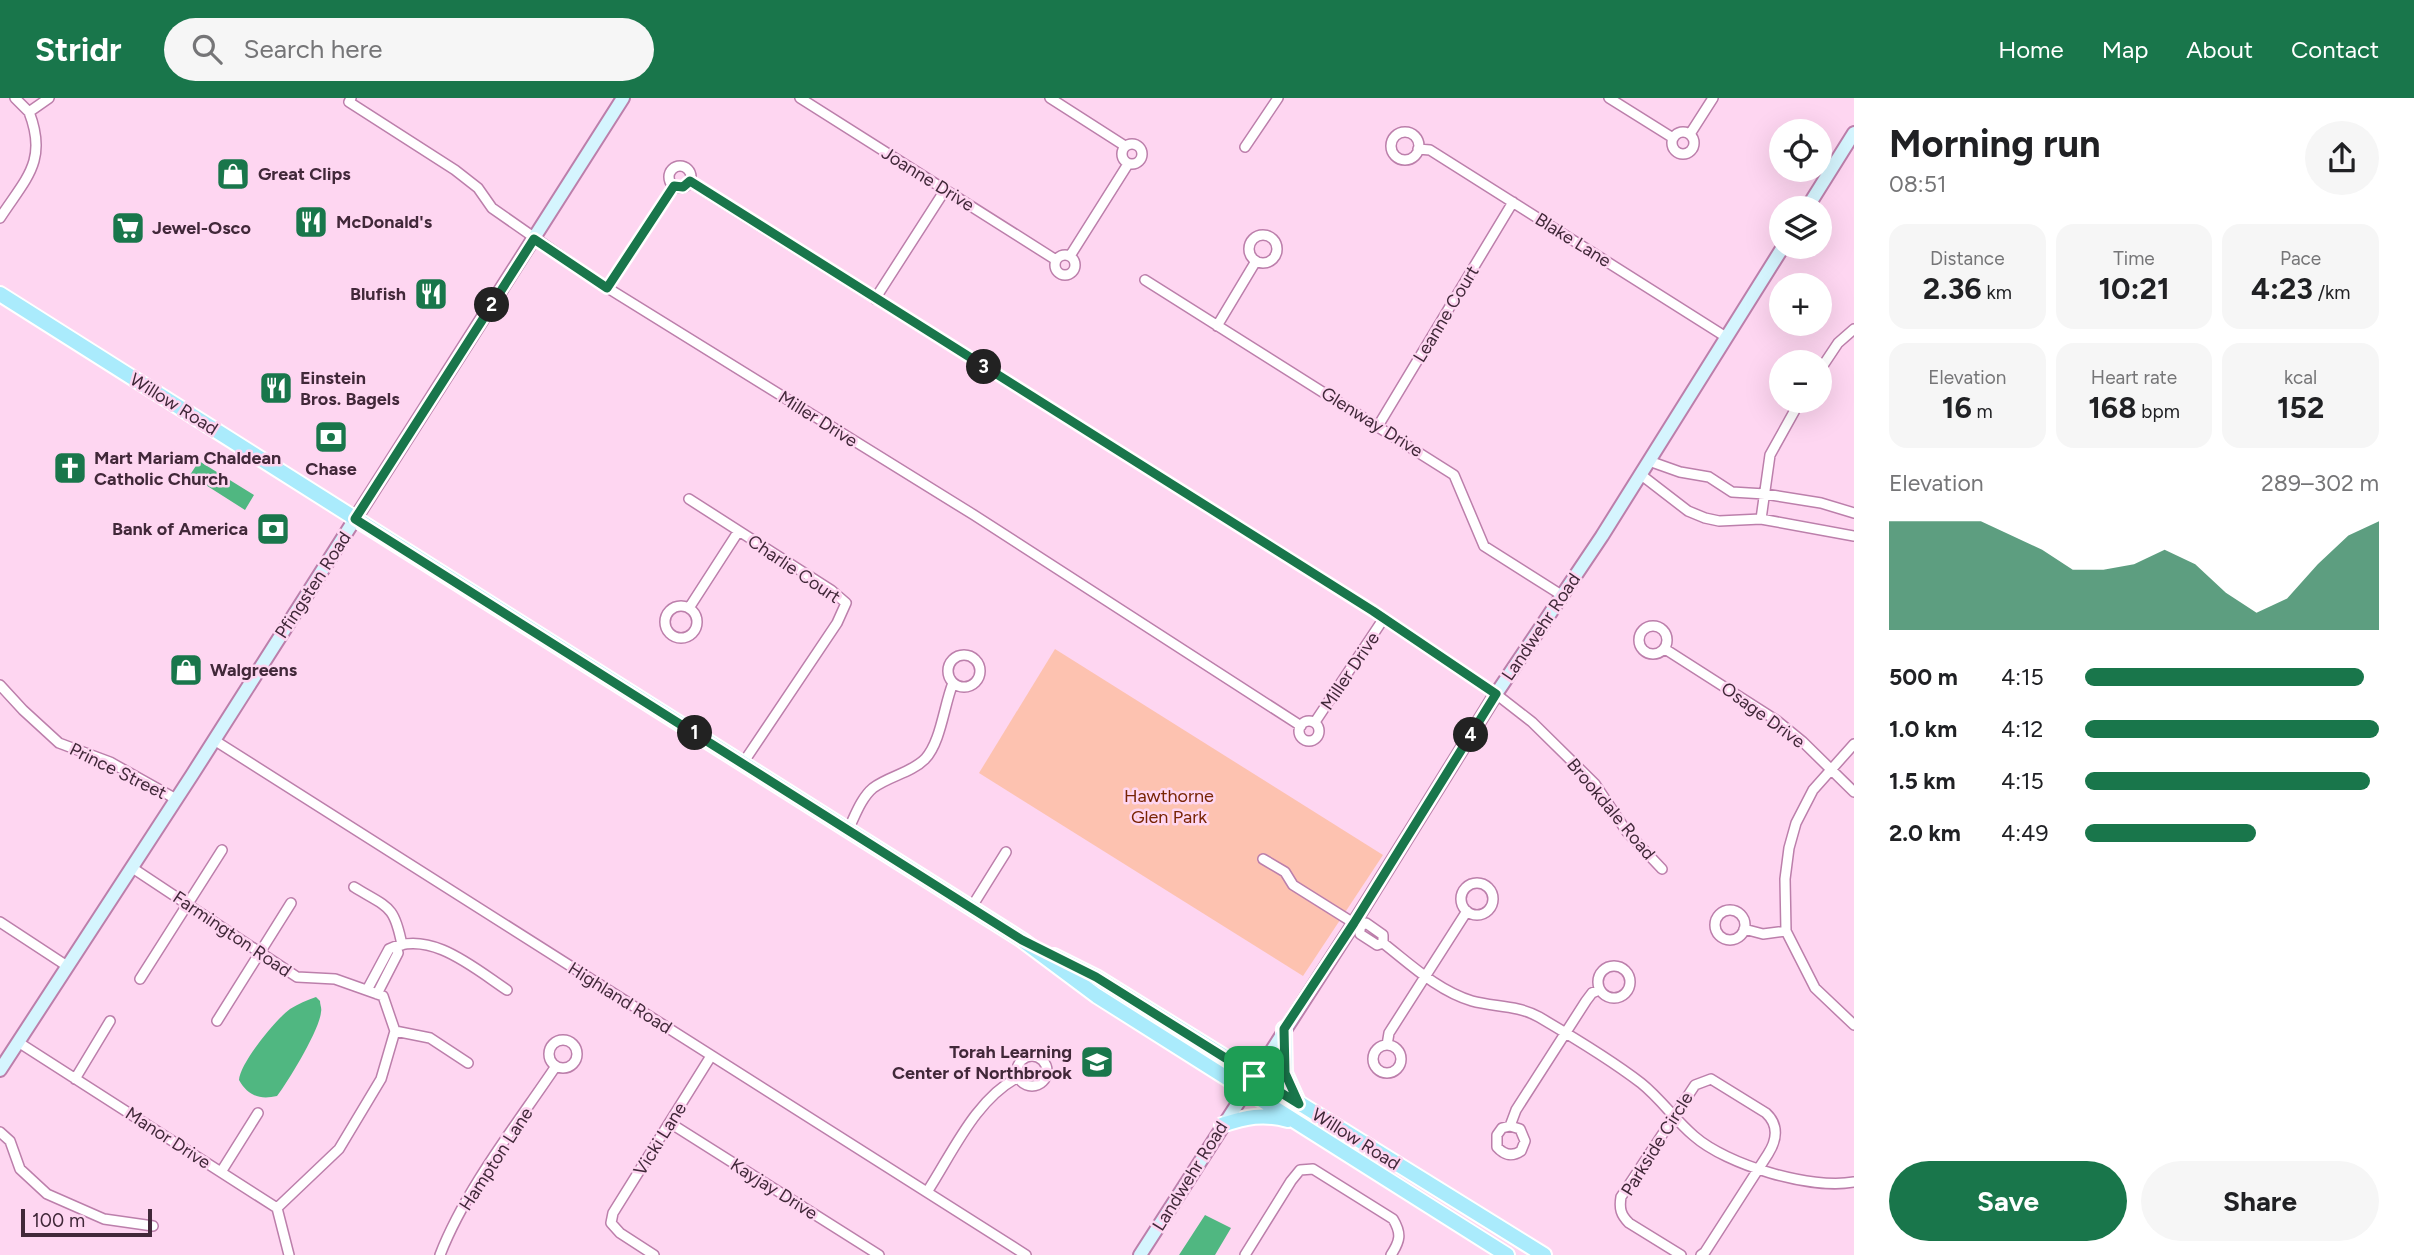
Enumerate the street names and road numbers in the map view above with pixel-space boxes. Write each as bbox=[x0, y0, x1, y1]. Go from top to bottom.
street label: Joanne Drive bbox=[878, 142, 978, 216]
street label: Blake Lane bbox=[1531, 208, 1615, 272]
street label: Leanne Court bbox=[1408, 261, 1484, 366]
street label: Willow Road bbox=[126, 368, 222, 440]
street label: Glenway Drive bbox=[1317, 382, 1427, 462]
street label: Miller Drive bbox=[774, 386, 862, 452]
street label: Pfingsten Road bbox=[270, 528, 356, 642]
street label: Charlie Court bbox=[743, 530, 845, 608]
street label: Landwehr Road bbox=[1497, 569, 1585, 685]
street label: Miller Drive bbox=[1316, 628, 1384, 714]
street label: Osage Drive bbox=[1717, 677, 1809, 753]
street label: Prince Street bbox=[66, 738, 170, 804]
street label: Brookdale Road bbox=[1562, 754, 1660, 864]
street label: Farmington Road bbox=[169, 886, 295, 982]
street label: Highland Road bbox=[564, 957, 676, 1039]
street label: Parkside Circle bbox=[1616, 1088, 1698, 1200]
street label: Vicki Lane bbox=[629, 1098, 691, 1180]
street label: Manor Drive bbox=[121, 1102, 215, 1174]
street label: Hampton Lane bbox=[454, 1103, 538, 1215]
street label: Willow Road bbox=[1308, 1103, 1404, 1175]
street label: Landwehr Road bbox=[1148, 1117, 1232, 1235]
street label: Kayjay Drive bbox=[726, 1154, 822, 1225]

